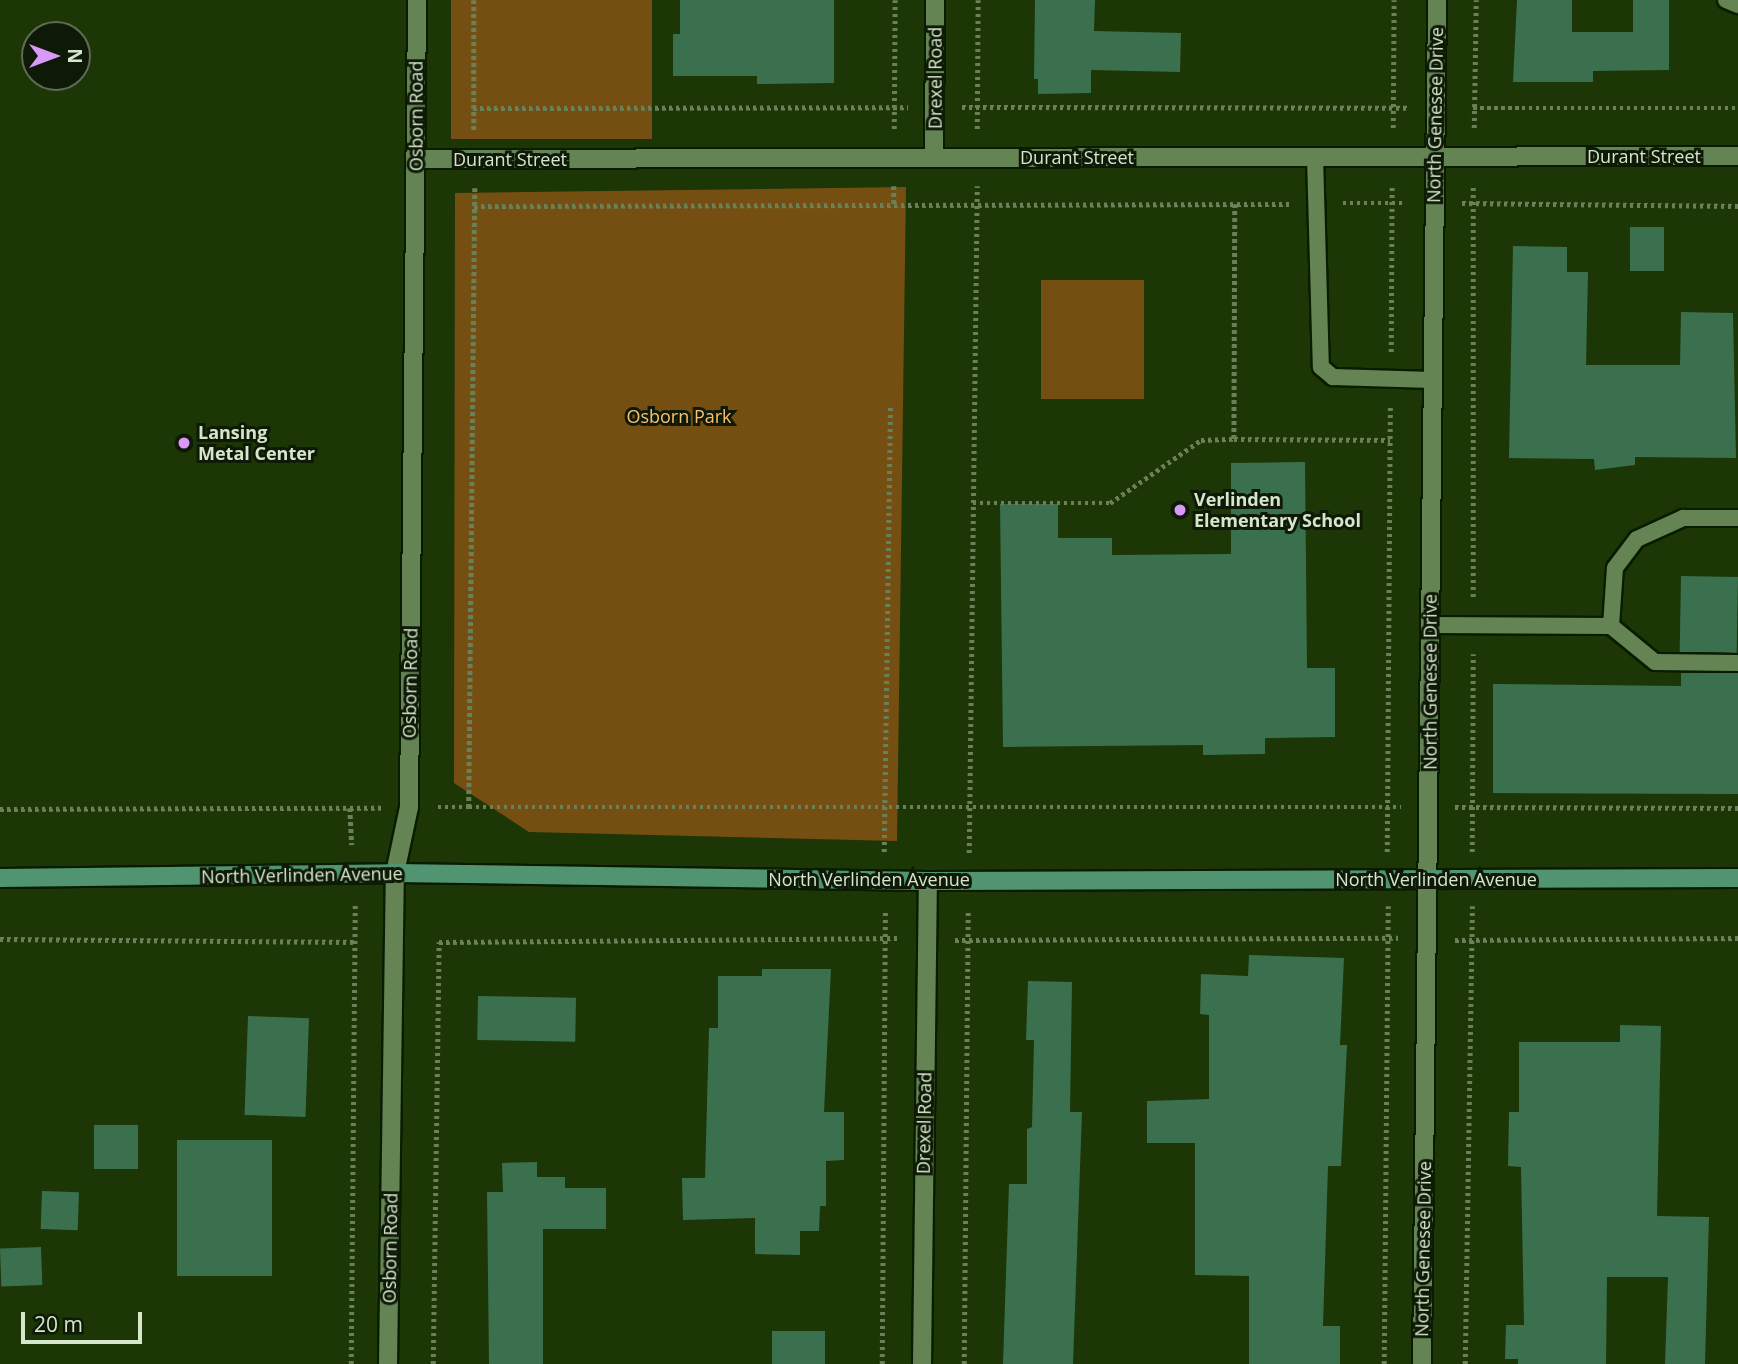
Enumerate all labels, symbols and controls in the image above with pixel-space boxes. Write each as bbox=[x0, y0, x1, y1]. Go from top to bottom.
north arrow bbox=[21, 21, 91, 91]
street label: Drexel Road bbox=[924, 27, 946, 129]
street label: North Genesee Drive bbox=[1423, 27, 1447, 203]
text: N bbox=[62, 48, 88, 64]
street label: Osborn Road bbox=[405, 61, 427, 171]
street label: Durant Street bbox=[1587, 145, 1701, 167]
street label: Durant Street bbox=[1020, 146, 1134, 168]
street label: Durant Street bbox=[453, 148, 567, 170]
park label: Osborn Park bbox=[626, 405, 732, 427]
place label: Lansing Metal Center bbox=[198, 422, 315, 464]
marker: Lansing Metal Center bbox=[176, 435, 192, 451]
place label: Verlinden Elementary School bbox=[1194, 489, 1361, 532]
marker: Verlinden Elementary School bbox=[1172, 502, 1188, 518]
street label: North Genesee Drive bbox=[1419, 594, 1441, 770]
street label: Osborn Road bbox=[398, 628, 422, 738]
street label: North Verlinden Avenue bbox=[201, 862, 403, 888]
street label: North Verlinden Avenue bbox=[768, 868, 970, 890]
street label: North Verlinden Avenue bbox=[1335, 868, 1537, 890]
street label: Drexel Road bbox=[912, 1072, 936, 1174]
street label: North Genesee Drive bbox=[1411, 1161, 1435, 1337]
street label: Osborn Road bbox=[378, 1193, 402, 1303]
scale bar bbox=[24, 1298, 145, 1342]
text: 20 m bbox=[34, 1310, 83, 1338]

